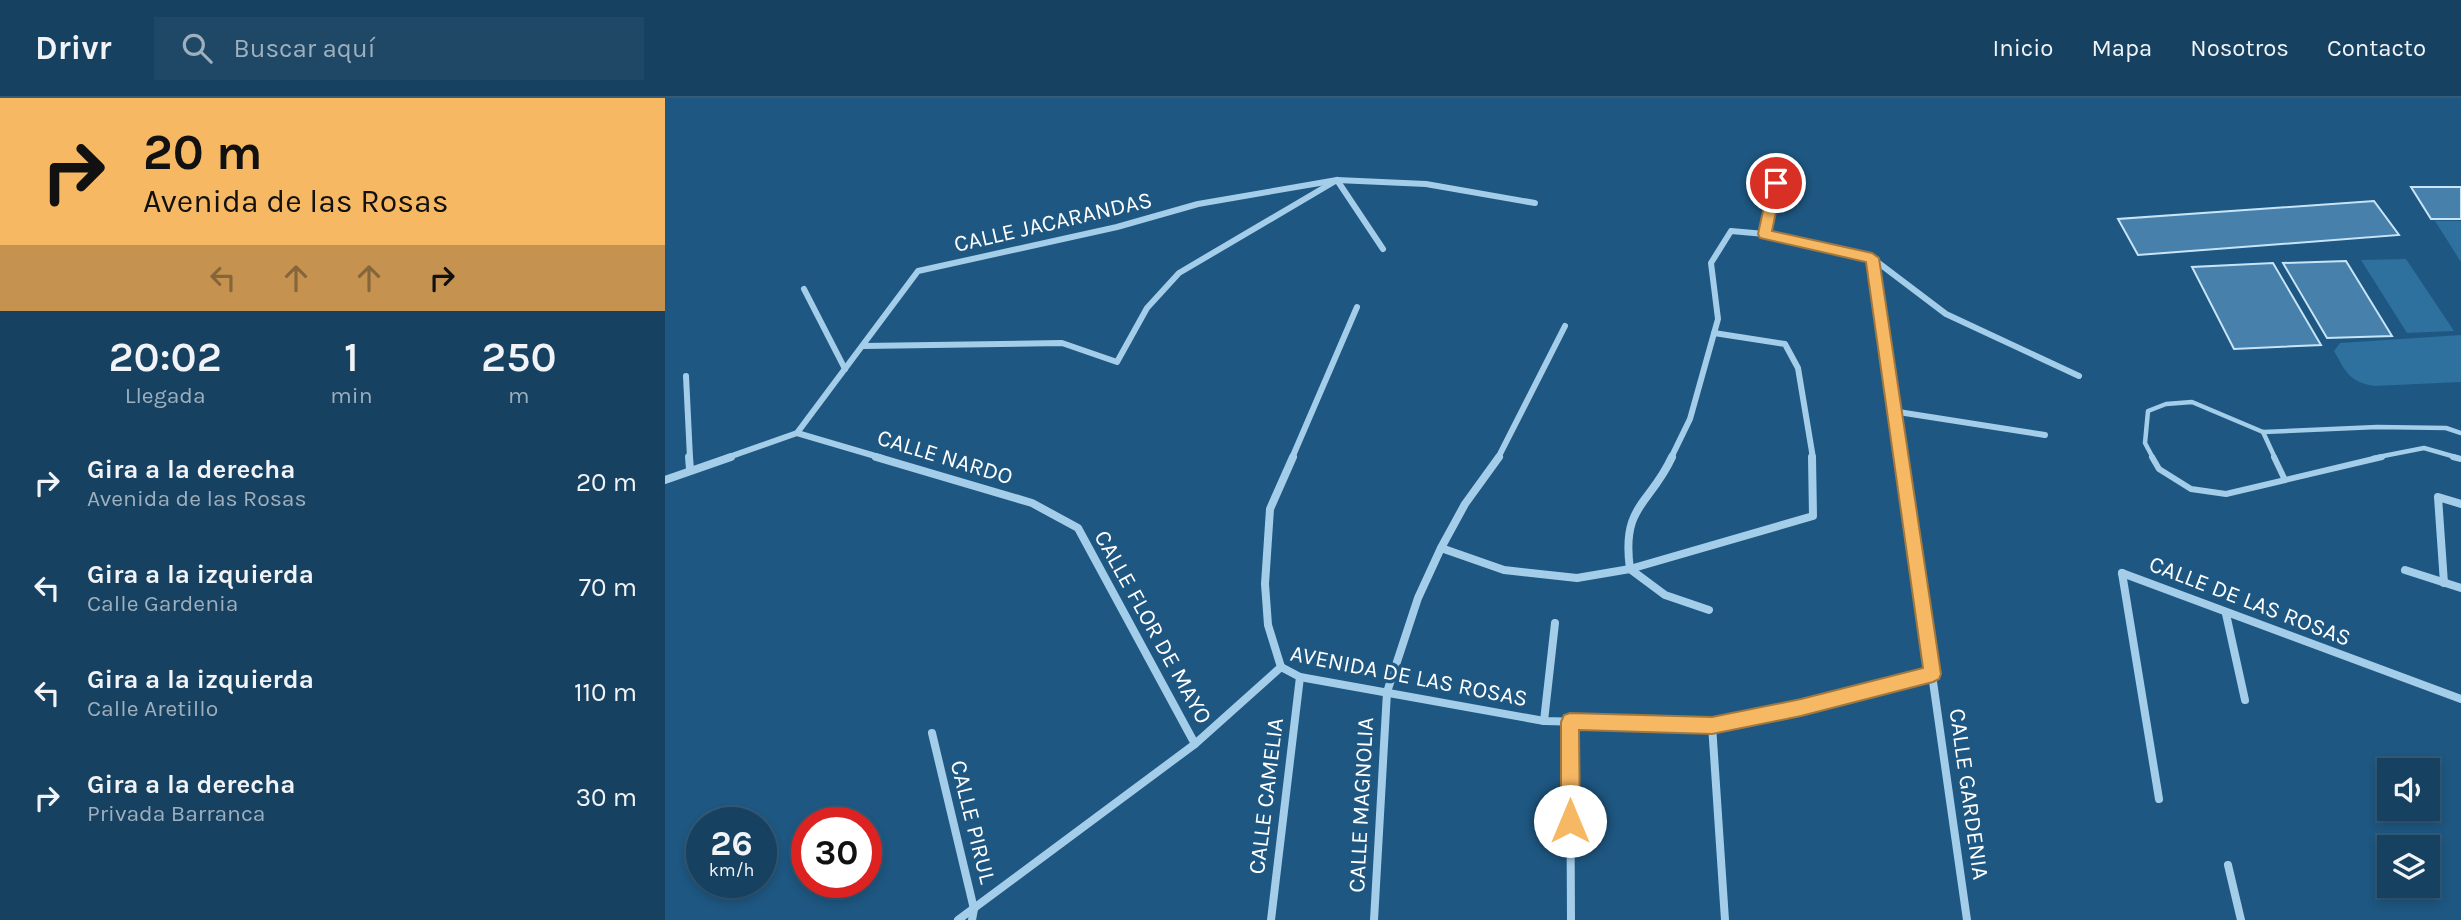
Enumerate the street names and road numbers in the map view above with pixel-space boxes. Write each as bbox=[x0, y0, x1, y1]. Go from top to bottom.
street label: CALLE JACARANDAS bbox=[951, 186, 1155, 258]
street label: CALLE NARDO bbox=[874, 424, 1016, 490]
street label: CALLE FLOR DE MAYO bbox=[1089, 525, 1217, 729]
street label: CALLE DE LAS ROSAS bbox=[2145, 550, 2355, 652]
street label: AVENIDA DE LAS ROSAS bbox=[1288, 640, 1530, 712]
street label: CALLE GARDENIA bbox=[1944, 707, 1994, 881]
street label: CALLE CAMELIA bbox=[1243, 716, 1289, 876]
street label: CALLE MAGNOLIA bbox=[1343, 717, 1379, 893]
street label: CALLE PIRUL bbox=[945, 757, 1001, 887]

